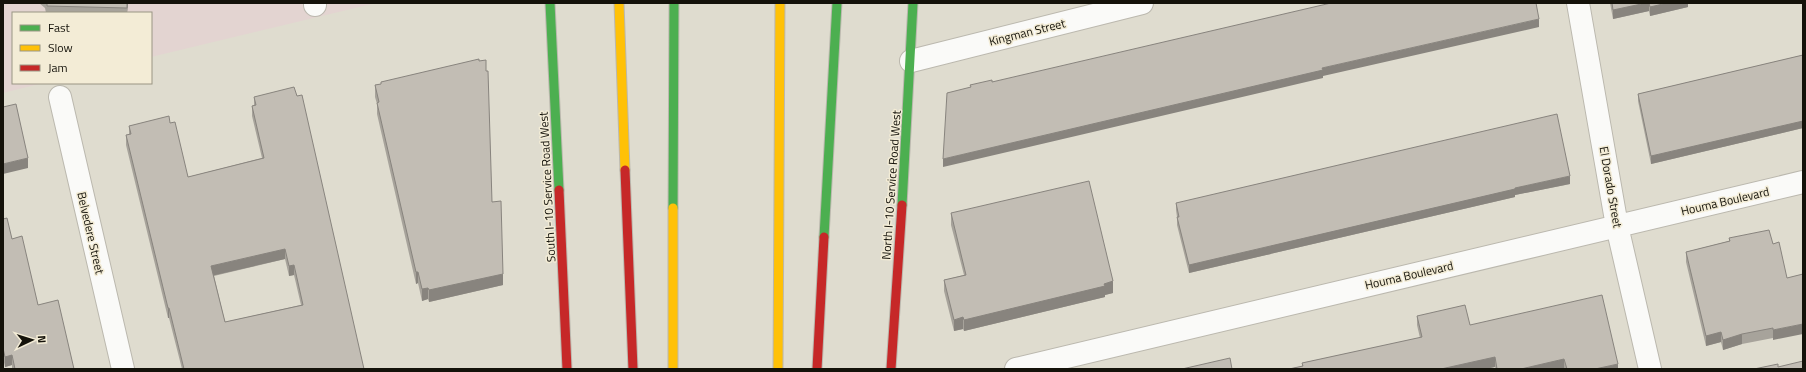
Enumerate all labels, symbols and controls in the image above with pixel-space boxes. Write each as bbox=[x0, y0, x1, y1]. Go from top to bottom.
legend bbox=[12, 12, 152, 84]
street label: Kingman Street bbox=[987, 13, 1068, 51]
text: Fast bbox=[48, 18, 71, 37]
text: Slow bbox=[48, 38, 73, 57]
text: Jam bbox=[48, 58, 68, 77]
street label: North I-10 Service Road West bbox=[876, 109, 906, 260]
street label: South I-10 Service Road West bbox=[534, 111, 560, 263]
street label: El Dorado Street bbox=[1594, 145, 1628, 230]
street label: Houma Boulevard bbox=[1679, 182, 1771, 220]
street label: Belvedere Street bbox=[72, 190, 110, 277]
street label: Houma Boulevard bbox=[1363, 256, 1455, 294]
north arrow bbox=[12, 320, 52, 360]
text: N bbox=[34, 335, 50, 344]

